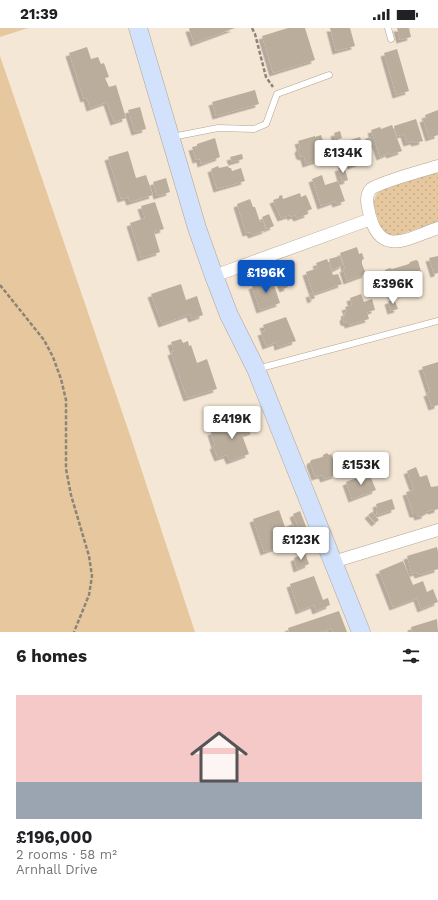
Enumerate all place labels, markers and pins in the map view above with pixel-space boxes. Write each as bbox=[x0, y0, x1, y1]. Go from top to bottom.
pin: £134K bbox=[315, 140, 371, 174]
pin: £196K bbox=[238, 260, 294, 294]
pin: £396K bbox=[365, 271, 421, 305]
pin: £419K bbox=[204, 406, 260, 440]
pin: £153K bbox=[333, 452, 389, 486]
pin: £123K bbox=[273, 527, 329, 561]

